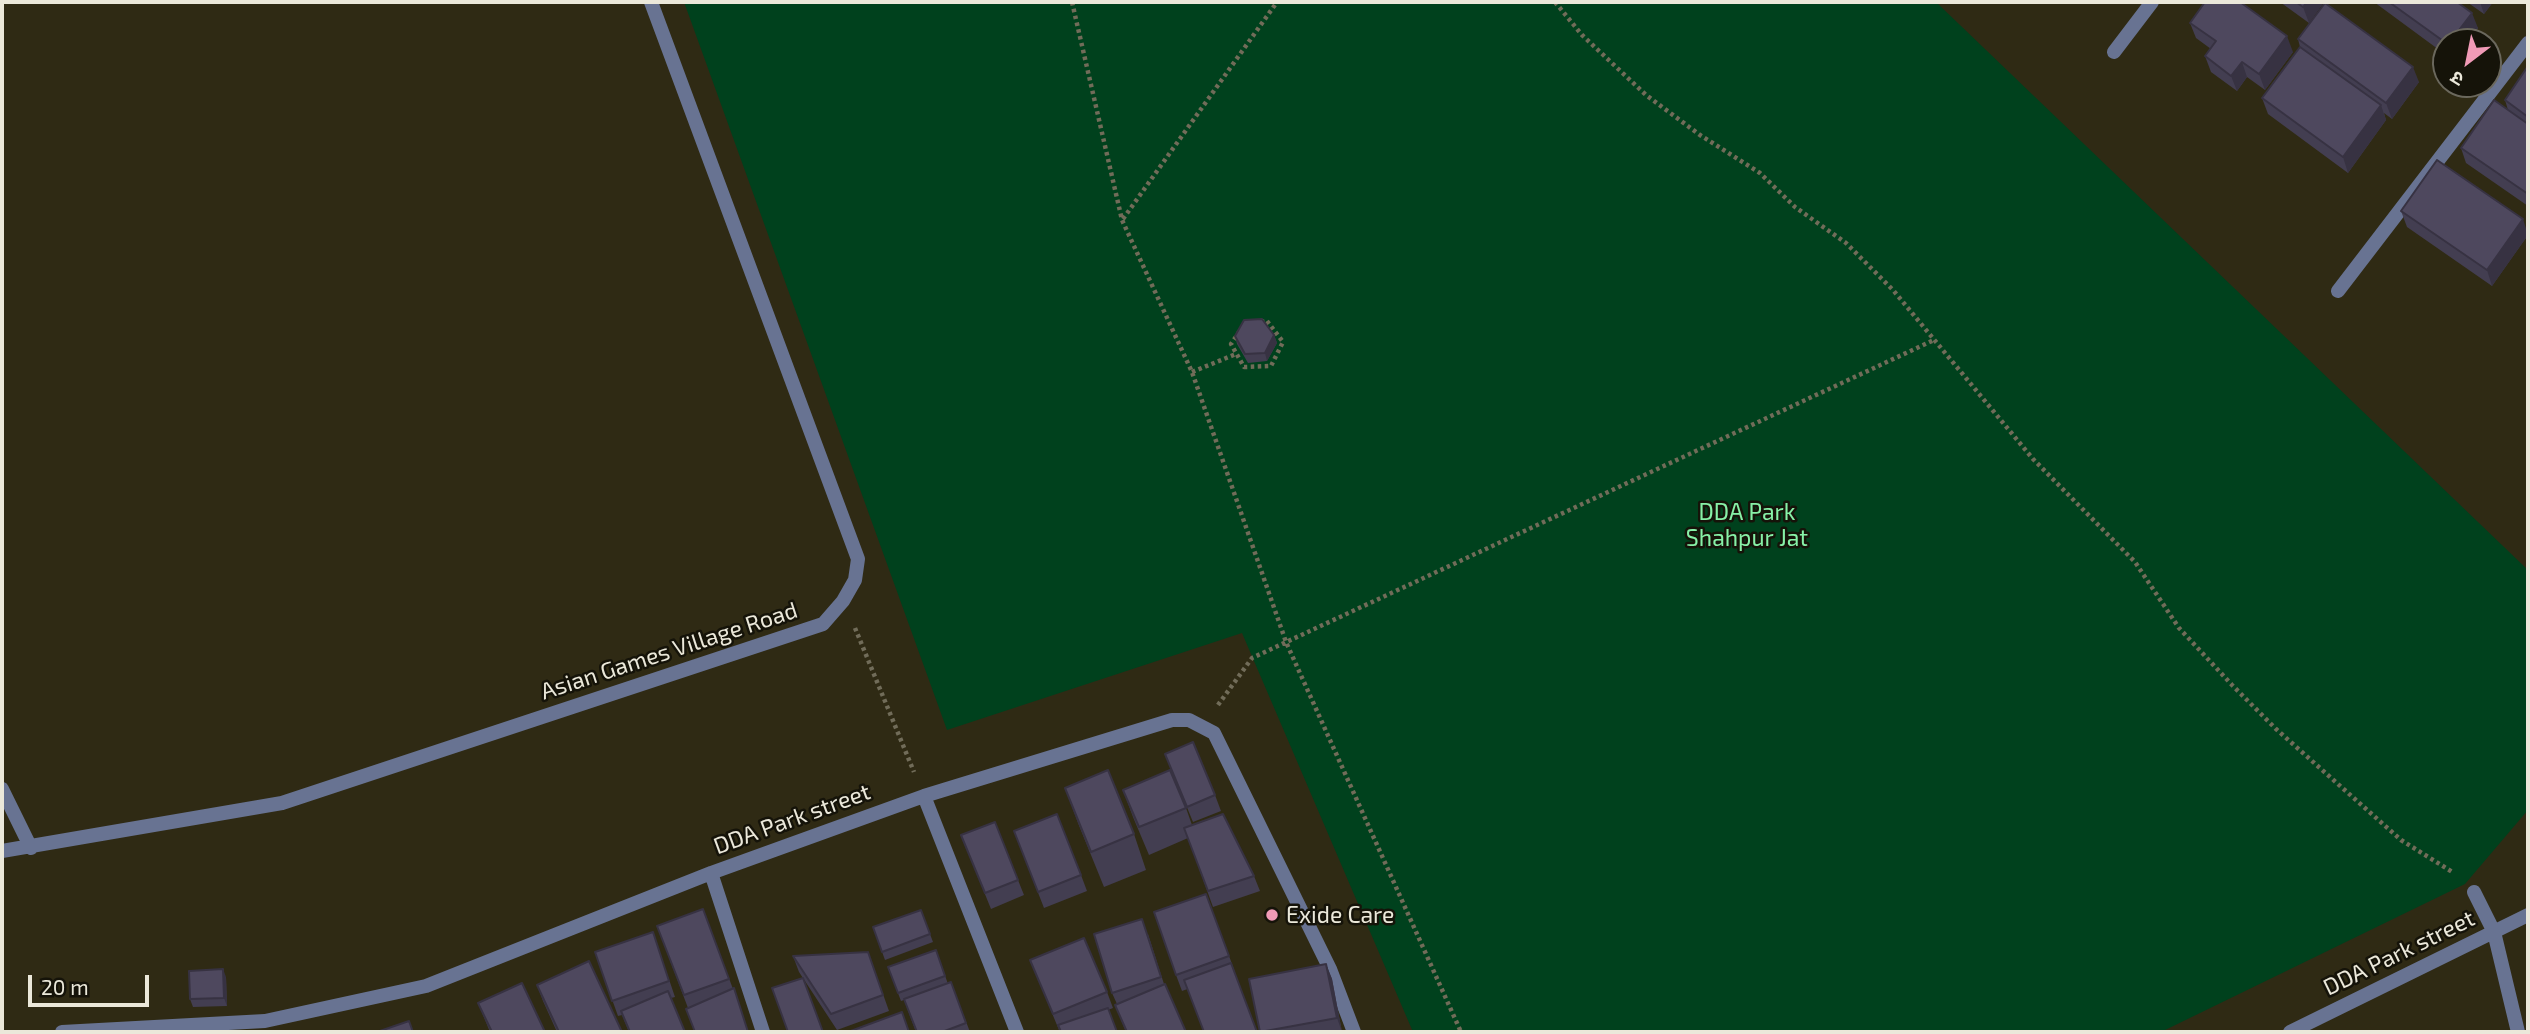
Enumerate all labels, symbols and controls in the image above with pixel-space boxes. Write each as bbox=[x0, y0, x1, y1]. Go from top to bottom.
north arrow bbox=[2432, 28, 2502, 98]
text: उ bbox=[2446, 67, 2467, 92]
park label: DDA Park Shahpur Jat bbox=[1686, 498, 1808, 552]
street label: Asian Games Village Road bbox=[537, 596, 801, 706]
street label: DDA Park street bbox=[710, 778, 874, 860]
place label: Exide Care bbox=[1286, 901, 1394, 929]
street label: DDA Park street bbox=[2319, 904, 2479, 1002]
marker: Exide Care bbox=[1264, 907, 1280, 923]
scale bar bbox=[32, 960, 152, 1004]
text: 20 m bbox=[41, 974, 89, 999]

